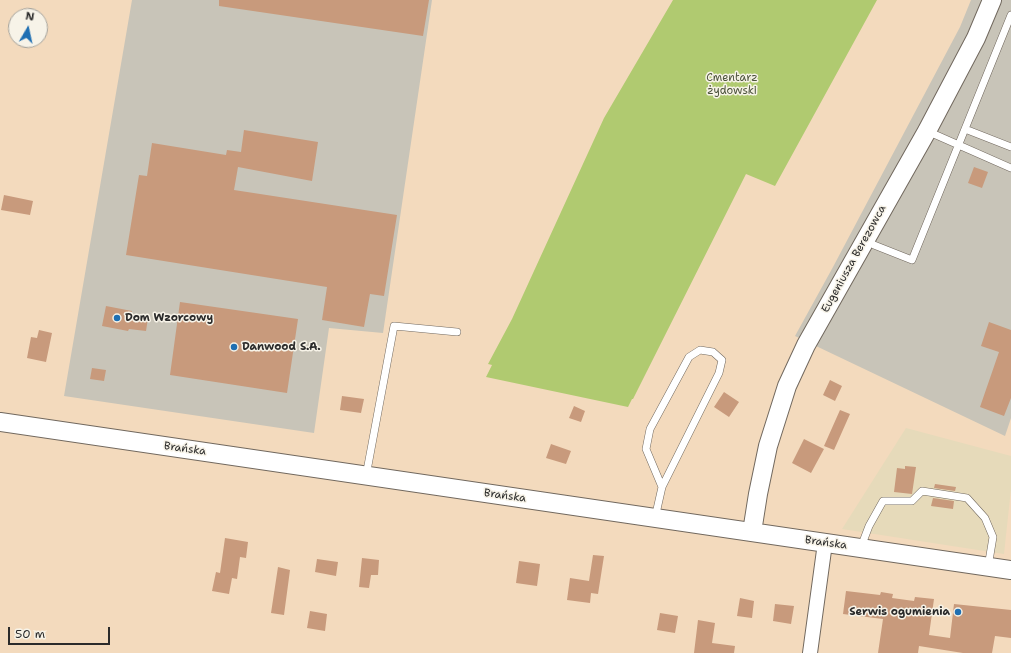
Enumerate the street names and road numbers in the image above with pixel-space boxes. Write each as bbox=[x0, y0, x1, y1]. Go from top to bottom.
street label: Eugeniusza Berezowca bbox=[819, 203, 889, 315]
street label: Brańska bbox=[163, 440, 207, 458]
street label: Brańska bbox=[483, 487, 527, 505]
street label: Brańska bbox=[804, 534, 848, 552]

